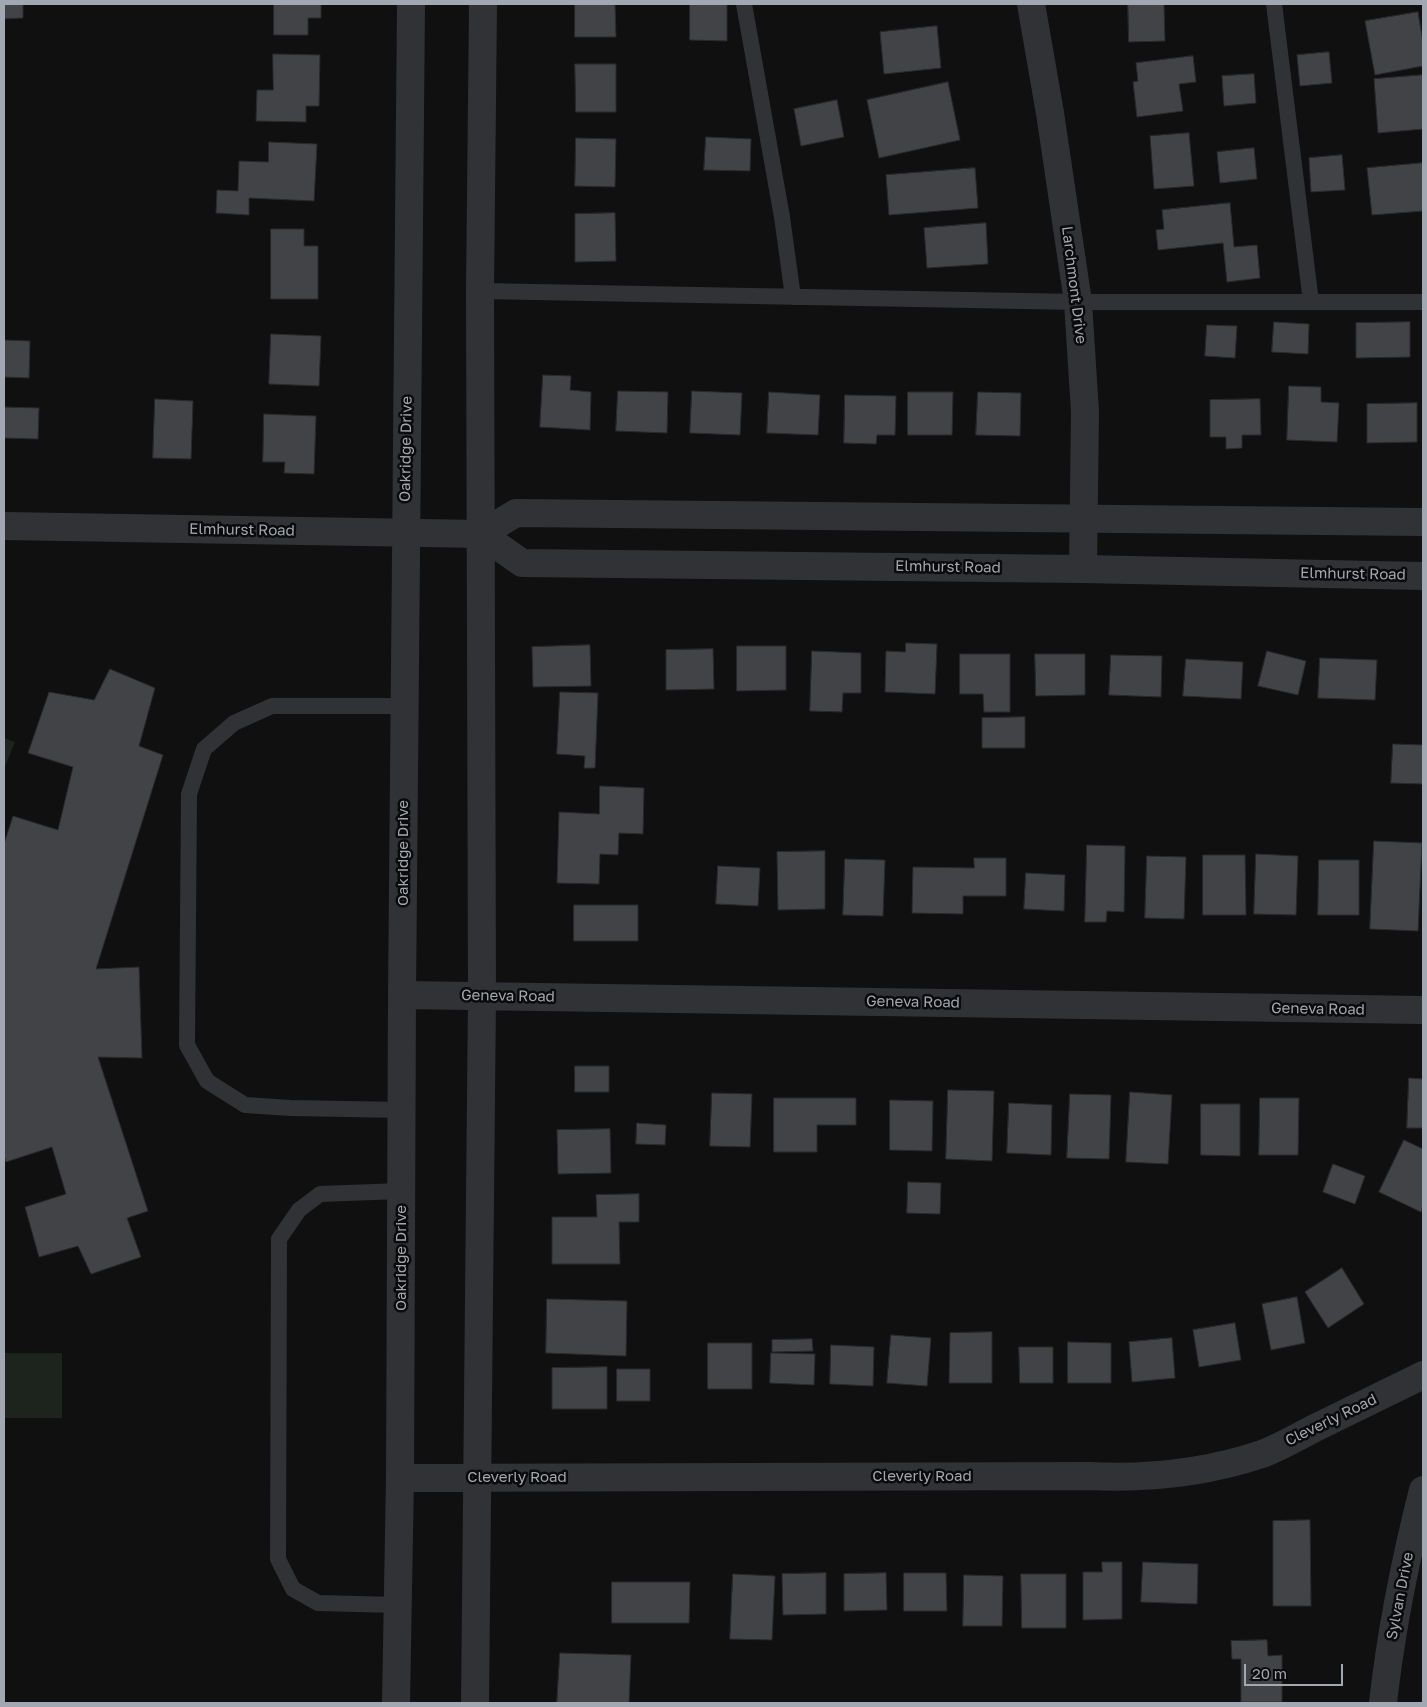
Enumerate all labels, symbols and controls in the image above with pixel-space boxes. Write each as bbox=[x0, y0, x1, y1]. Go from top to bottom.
street label: Larchmont Drive bbox=[1058, 225, 1090, 345]
street label: Oakridge Drive bbox=[396, 396, 416, 502]
street label: Elmhurst Road bbox=[189, 520, 295, 540]
street label: Elmhurst Road bbox=[895, 557, 1001, 577]
street label: Elmhurst Road bbox=[1300, 564, 1406, 584]
street label: Oakridge Drive bbox=[394, 800, 412, 906]
street label: Geneva Road bbox=[461, 986, 555, 1006]
street label: Geneva Road bbox=[866, 992, 960, 1012]
street label: Geneva Road bbox=[1271, 999, 1365, 1019]
street label: Oakridge Drive bbox=[392, 1205, 410, 1311]
street label: Cleverly Road bbox=[1282, 1390, 1380, 1450]
street label: Cleverly Road bbox=[872, 1467, 972, 1485]
street label: Cleverly Road bbox=[467, 1468, 567, 1486]
street label: Sylvan Drive bbox=[1383, 1551, 1417, 1641]
scale bar bbox=[1247, 1654, 1346, 1686]
text: 20 m bbox=[1252, 1664, 1287, 1682]

